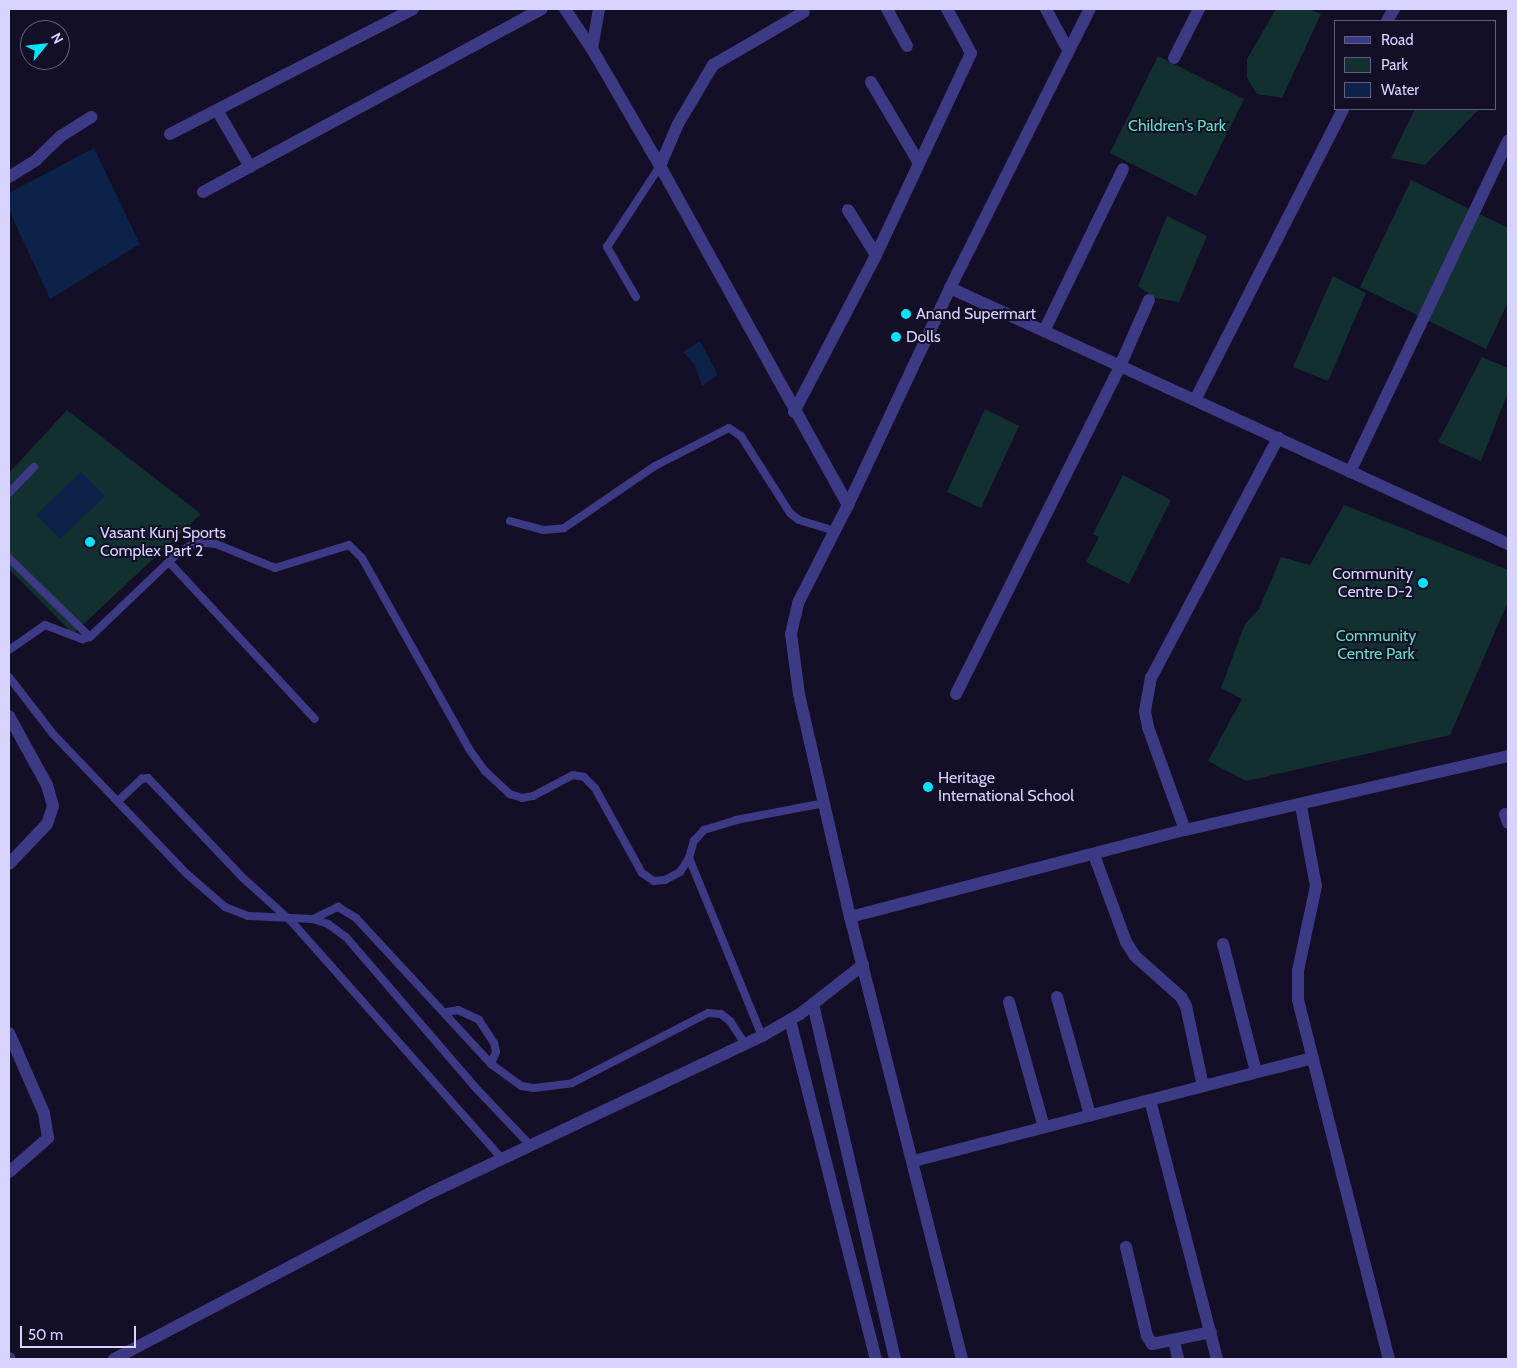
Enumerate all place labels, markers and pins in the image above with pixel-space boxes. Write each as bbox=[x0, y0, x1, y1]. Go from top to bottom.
place label: Anand Supermart bbox=[916, 304, 1036, 324]
marker: Anand Supermart bbox=[900, 308, 912, 320]
place label: Dolls bbox=[906, 327, 941, 347]
marker: Dolls bbox=[890, 331, 902, 343]
place label: Vasant Kunj Sports Complex Part 2 bbox=[100, 523, 226, 561]
marker: Vasant Kunj Sports Complex Part 2 bbox=[84, 536, 96, 548]
place label: Community Centre D-2 bbox=[1332, 564, 1413, 602]
marker: Community Centre D-2 bbox=[1417, 577, 1429, 589]
place label: Heritage International School bbox=[938, 768, 1074, 806]
marker: Heritage International School bbox=[922, 781, 934, 793]

